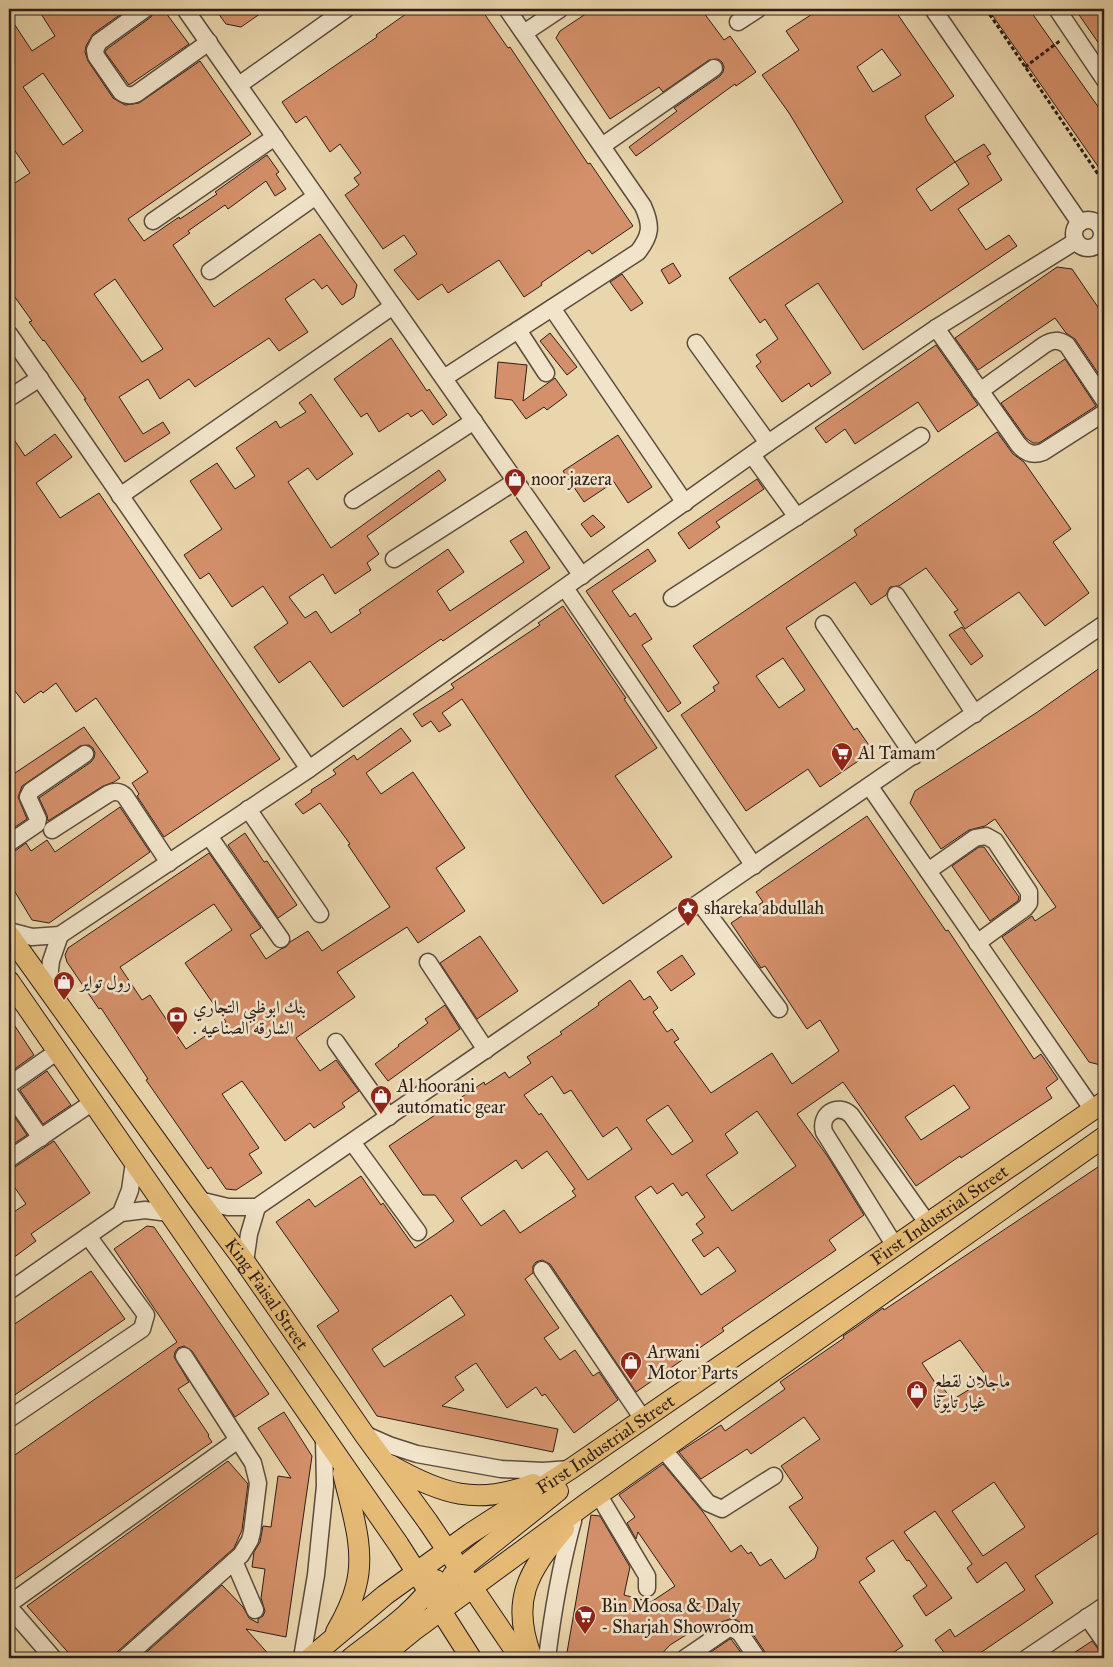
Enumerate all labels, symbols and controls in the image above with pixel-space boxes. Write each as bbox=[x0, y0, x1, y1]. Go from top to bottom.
shop icon: noor jazera bbox=[503, 467, 527, 498]
place label: noor jazera bbox=[531, 468, 612, 490]
supermarket icon: Al Tamam bbox=[830, 741, 854, 772]
place label: Al Tamam bbox=[857, 742, 936, 764]
place icon: shareka abdullah bbox=[676, 896, 700, 927]
place label: shareka abdullah bbox=[704, 897, 824, 919]
shop icon: رول تواير bbox=[52, 970, 76, 1001]
place label: رول تواير bbox=[78, 971, 131, 993]
place label: بنك ابوظبي التجاري . الشارقه الصناعيه bbox=[193, 996, 306, 1039]
bank icon: بنك ابوظبي التجاري . الشارقه الصناعيه bbox=[165, 1005, 189, 1036]
place label: Al hoorani automatic gear bbox=[396, 1075, 506, 1119]
shop icon: Al hoorani automatic gear bbox=[369, 1084, 393, 1115]
street label: First Industrial Street bbox=[866, 1160, 1013, 1270]
street label: King Faisal Street bbox=[220, 1234, 314, 1355]
place label: Arwani Motor Parts bbox=[646, 1341, 738, 1384]
shop icon: Arwani Motor Parts bbox=[619, 1350, 643, 1381]
place label: ماجلان لقطع غيار تايوتا bbox=[933, 1370, 1010, 1413]
shop icon: ماجلان لقطع غيار تايوتا bbox=[905, 1379, 929, 1410]
street label: First Industrial Street bbox=[532, 1389, 679, 1499]
place label: Bin Moosa & Daly - Sharjah Showroom bbox=[601, 1595, 754, 1638]
supermarket icon: Bin Moosa & Daly - Sharjah Showroom bbox=[573, 1604, 597, 1635]

